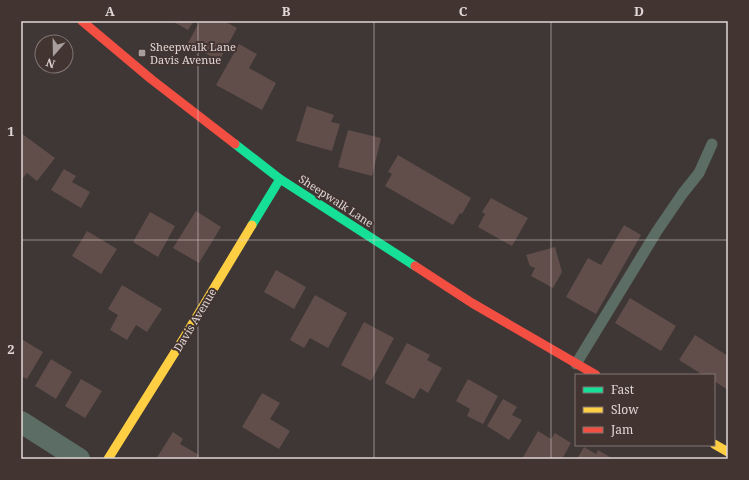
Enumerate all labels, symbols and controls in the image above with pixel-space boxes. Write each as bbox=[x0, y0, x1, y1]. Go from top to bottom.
text: A bbox=[105, 2, 115, 20]
text: B bbox=[282, 2, 291, 20]
text: C bbox=[459, 2, 468, 20]
text: D bbox=[634, 2, 644, 20]
north arrow bbox=[34, 34, 74, 74]
place label: Sheepwalk Lane Davis Avenue bbox=[150, 39, 236, 67]
marker: Sheepwalk Lane Davis Avenue bbox=[137, 48, 147, 58]
text: N bbox=[43, 55, 57, 72]
text: 1 bbox=[7, 122, 15, 140]
street label: Sheepwalk Lane bbox=[296, 171, 376, 230]
street label: Davis Avenue bbox=[170, 285, 219, 354]
text: 2 bbox=[7, 340, 15, 358]
legend bbox=[575, 374, 715, 446]
text: Fast bbox=[611, 381, 634, 398]
text: Slow bbox=[611, 401, 639, 418]
text: Jam bbox=[610, 421, 633, 438]

